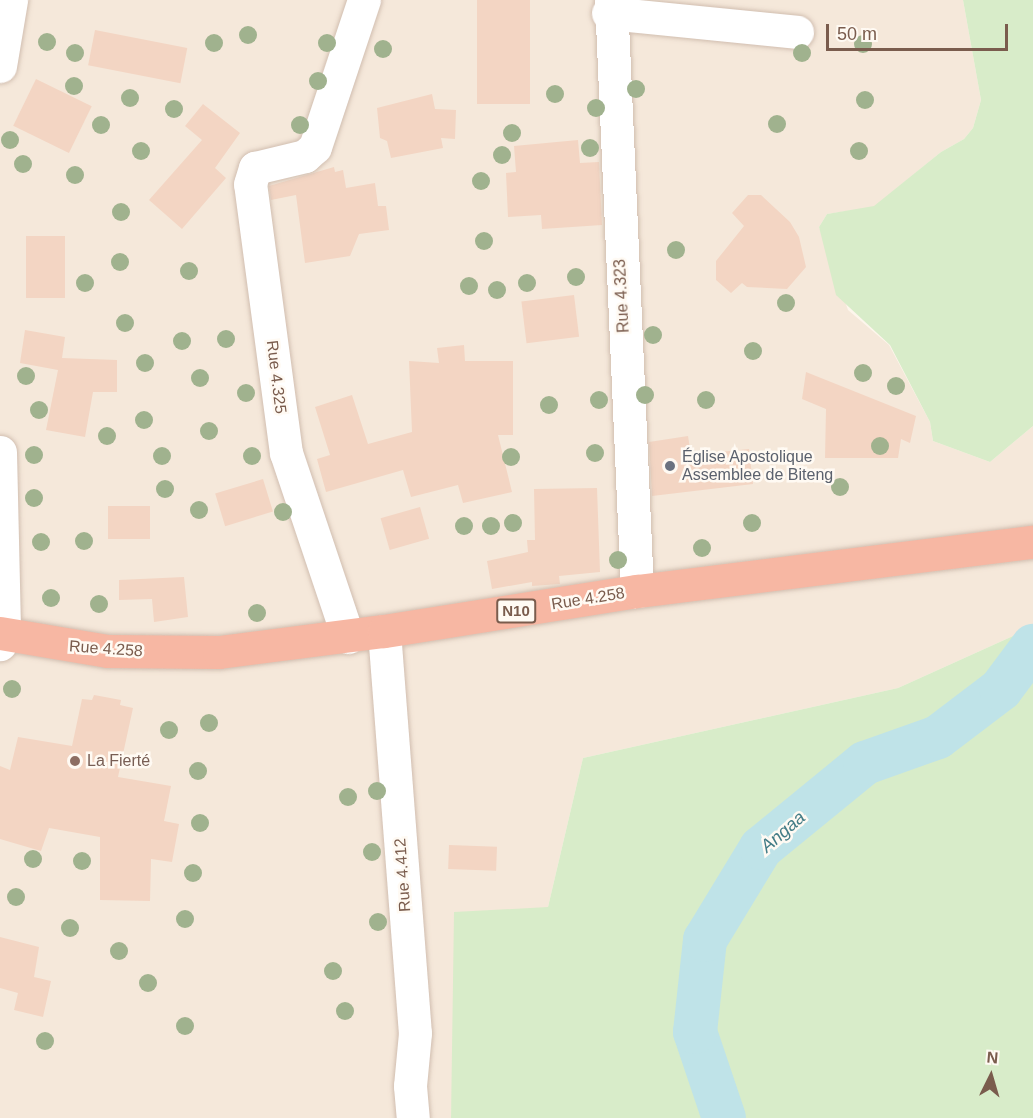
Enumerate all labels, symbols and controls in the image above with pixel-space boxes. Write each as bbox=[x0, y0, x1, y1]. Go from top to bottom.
scale bar bbox=[829, 12, 1010, 50]
text: 50 m bbox=[837, 24, 877, 44]
street label: Rue 4.323 bbox=[610, 259, 634, 333]
street label: Rue 4.325 bbox=[262, 339, 290, 415]
place label: Église Apostolique Assemblee de Biteng bbox=[682, 447, 833, 485]
marker: Église Apostolique Assemblee de Biteng bbox=[663, 459, 677, 473]
street label: Rue 4.258 bbox=[550, 584, 626, 614]
road number: N10 bbox=[495, 599, 537, 623]
street label: Rue 4.258 bbox=[69, 637, 143, 661]
place label: La Fierté bbox=[87, 751, 150, 771]
marker: La Fierté bbox=[68, 754, 82, 768]
water label: Angaa bbox=[756, 807, 810, 857]
street label: Rue 4.412 bbox=[391, 838, 415, 912]
north arrow bbox=[961, 1046, 1021, 1106]
text: N bbox=[986, 1049, 999, 1067]

